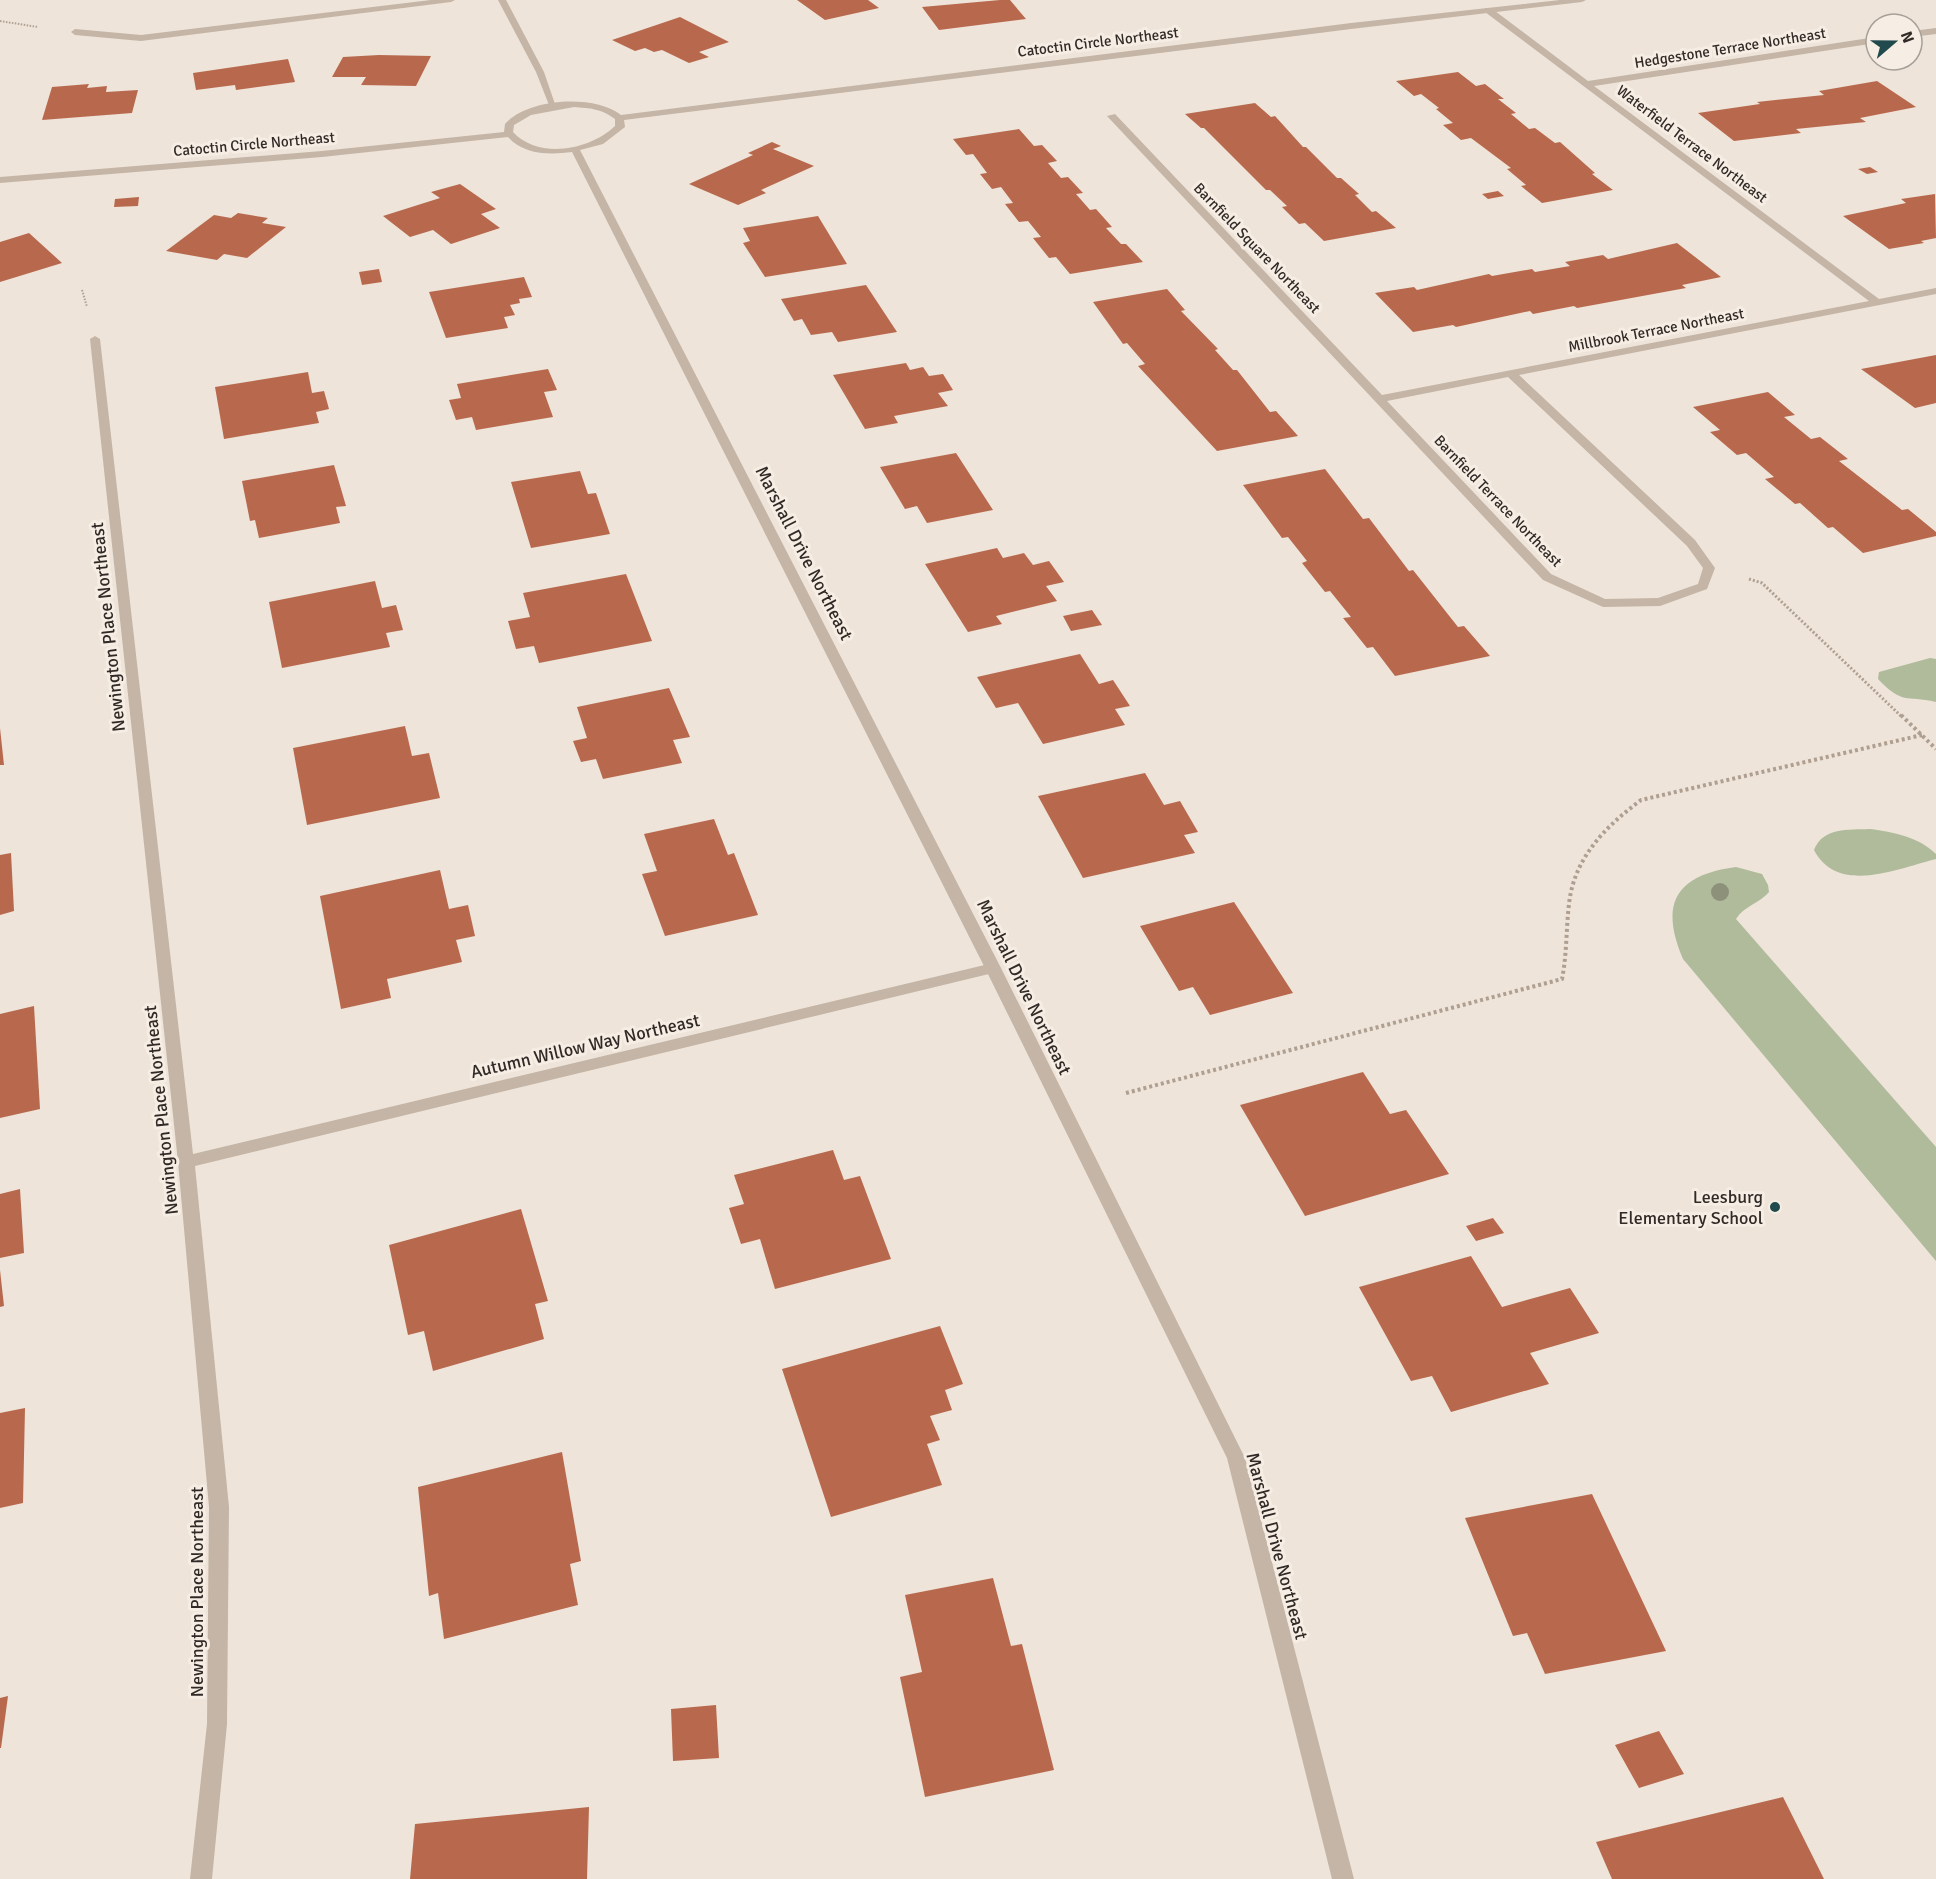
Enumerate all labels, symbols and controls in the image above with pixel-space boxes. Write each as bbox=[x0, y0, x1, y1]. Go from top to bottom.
north arrow bbox=[1864, 12, 1924, 72]
street label: Catoctin Circle Northeast bbox=[1017, 23, 1179, 61]
street label: Hedgestone Terrace Northeast bbox=[1633, 24, 1827, 72]
text: N bbox=[1896, 29, 1918, 46]
street label: Waterfield Terrace Northeast bbox=[1613, 81, 1771, 207]
street label: Catoctin Circle Northeast bbox=[173, 128, 335, 160]
street label: Barnfield Square Northeast bbox=[1190, 179, 1324, 317]
street label: Millbrook Terrace Northeast bbox=[1567, 304, 1745, 356]
street label: Barnfield Terrace Northeast bbox=[1430, 431, 1566, 571]
street label: Marshall Drive Northeast bbox=[750, 462, 858, 644]
street label: Newington Place Northeast bbox=[86, 521, 130, 733]
street label: Marshall Drive Northeast bbox=[972, 896, 1076, 1078]
street label: Newington Place Northeast bbox=[139, 1004, 183, 1216]
street label: Autumn Willow Way Northeast bbox=[468, 1009, 702, 1083]
place label: Leesburg Elementary School bbox=[1618, 1186, 1763, 1229]
marker: Leesburg Elementary School bbox=[1768, 1200, 1782, 1214]
street label: Marshall Drive Northeast bbox=[1241, 1450, 1313, 1642]
street label: Newington Place Northeast bbox=[186, 1487, 208, 1697]

